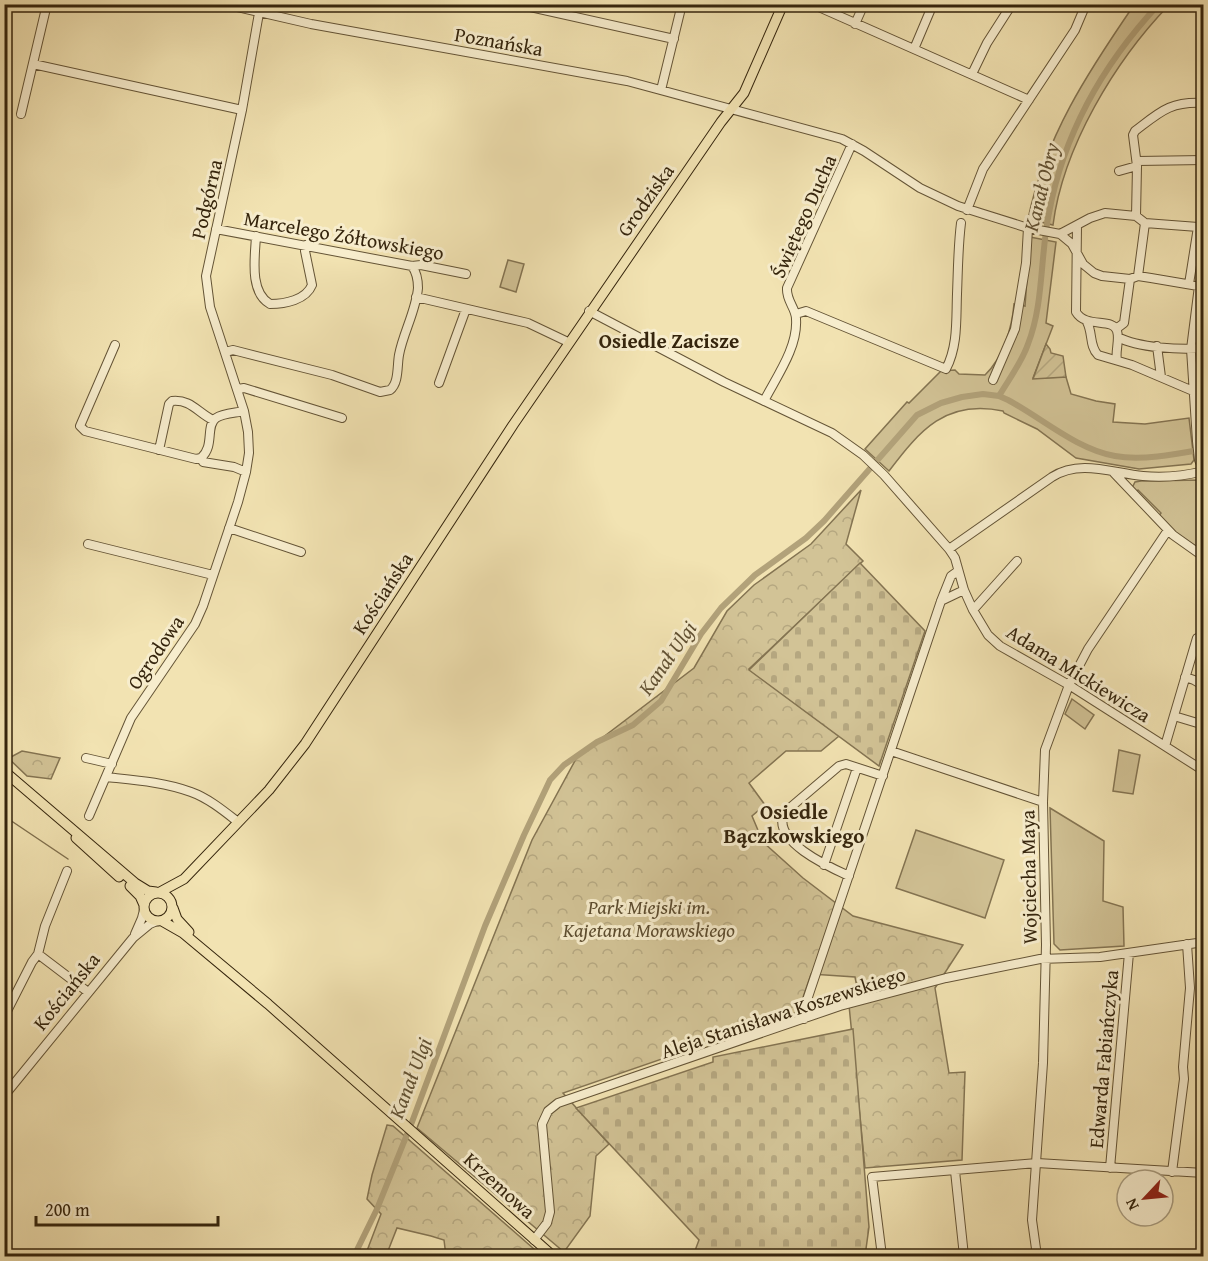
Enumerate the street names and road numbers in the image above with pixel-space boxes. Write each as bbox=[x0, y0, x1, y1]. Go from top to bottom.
street label: Poznańska bbox=[453, 19, 546, 63]
street label: Świętego Ducha bbox=[763, 149, 843, 282]
street label: Podgórna bbox=[183, 156, 229, 242]
street label: Grodziska bbox=[609, 157, 681, 242]
street label: Marcelego Żółtowskiego bbox=[242, 203, 446, 267]
street label: Kościańska bbox=[345, 546, 420, 640]
street label: Ogrodowa bbox=[119, 609, 191, 695]
street label: Adama Mickiewicza bbox=[1001, 617, 1157, 729]
street label: Wojciecha Maya bbox=[1012, 809, 1044, 944]
street label: Kościańska bbox=[26, 945, 107, 1036]
street label: Aleja Stanisława Koszewskiego bbox=[657, 959, 909, 1065]
street label: Edwarda Fabiańczyka bbox=[1081, 968, 1125, 1149]
street label: Krzemowa bbox=[458, 1145, 543, 1226]

